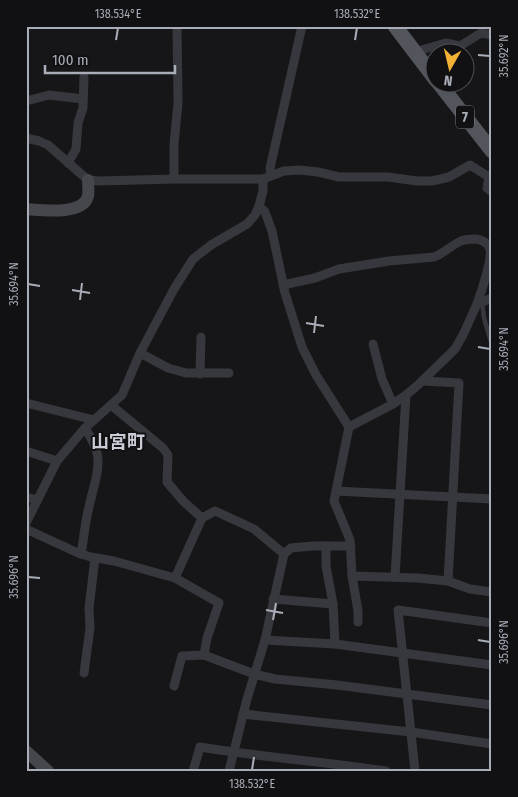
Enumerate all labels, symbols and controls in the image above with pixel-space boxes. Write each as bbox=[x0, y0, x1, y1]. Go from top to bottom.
text: 138.534°E bbox=[95, 7, 142, 21]
text: 138.532°E bbox=[334, 7, 380, 21]
text: 35.692°N bbox=[497, 35, 511, 77]
scale bar bbox=[45, 42, 175, 74]
north arrow bbox=[426, 42, 476, 92]
text: 100 m bbox=[52, 51, 89, 69]
text: N bbox=[443, 71, 454, 89]
road number: 7 bbox=[456, 105, 474, 128]
text: 35.694°N bbox=[7, 262, 21, 306]
text: 35.694°N bbox=[497, 327, 511, 371]
district label: 山宮町 bbox=[91, 431, 145, 453]
text: 35.696°N bbox=[7, 555, 21, 599]
text: 35.696°N bbox=[497, 620, 511, 664]
text: 138.532°E bbox=[229, 777, 275, 791]

